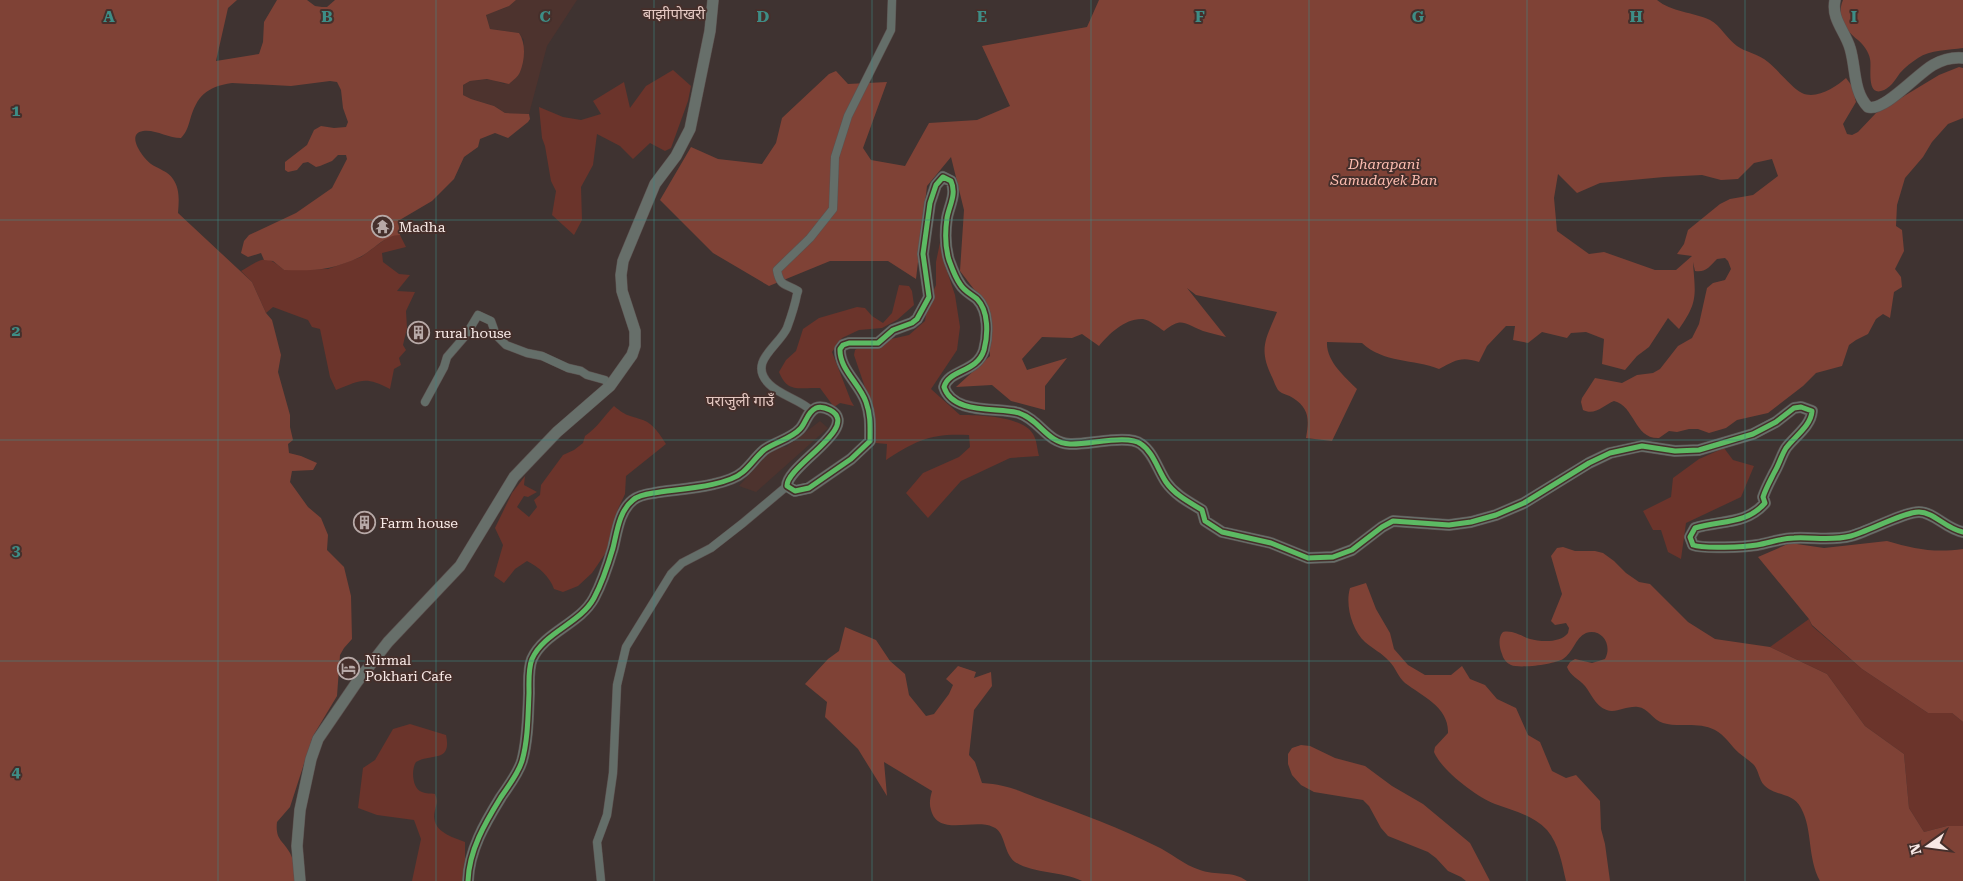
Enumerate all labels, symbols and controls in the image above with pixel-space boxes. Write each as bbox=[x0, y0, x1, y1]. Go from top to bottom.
district label: बाझीपोखरी bbox=[643, 5, 706, 23]
text: A bbox=[103, 7, 115, 26]
text: B bbox=[321, 7, 333, 26]
text: C bbox=[539, 7, 551, 26]
text: D bbox=[757, 7, 770, 26]
text: E bbox=[977, 7, 987, 26]
text: F bbox=[1195, 7, 1205, 26]
text: G bbox=[1412, 7, 1425, 26]
text: H bbox=[1629, 7, 1643, 26]
text: I bbox=[1851, 7, 1857, 26]
text: 1 bbox=[12, 101, 21, 120]
park label: Dharapani Samudayek Ban bbox=[1330, 156, 1438, 188]
temple icon: Madha bbox=[371, 215, 395, 239]
place label: Madha bbox=[399, 219, 446, 235]
text: 2 bbox=[12, 321, 21, 340]
building icon: rural house bbox=[407, 321, 431, 345]
place label: rural house bbox=[435, 325, 512, 341]
district label: पराजुली गाउँ bbox=[706, 392, 775, 411]
building icon: Farm house bbox=[352, 511, 376, 535]
place label: Farm house bbox=[380, 515, 458, 531]
text: 3 bbox=[12, 541, 21, 560]
place label: Nirmal Pokhari Cafe bbox=[365, 652, 452, 684]
hotel icon: Nirmal Pokhari Cafe bbox=[337, 656, 361, 680]
text: 4 bbox=[12, 762, 21, 781]
north arrow bbox=[1903, 821, 1953, 871]
text: N bbox=[1906, 842, 1924, 856]

